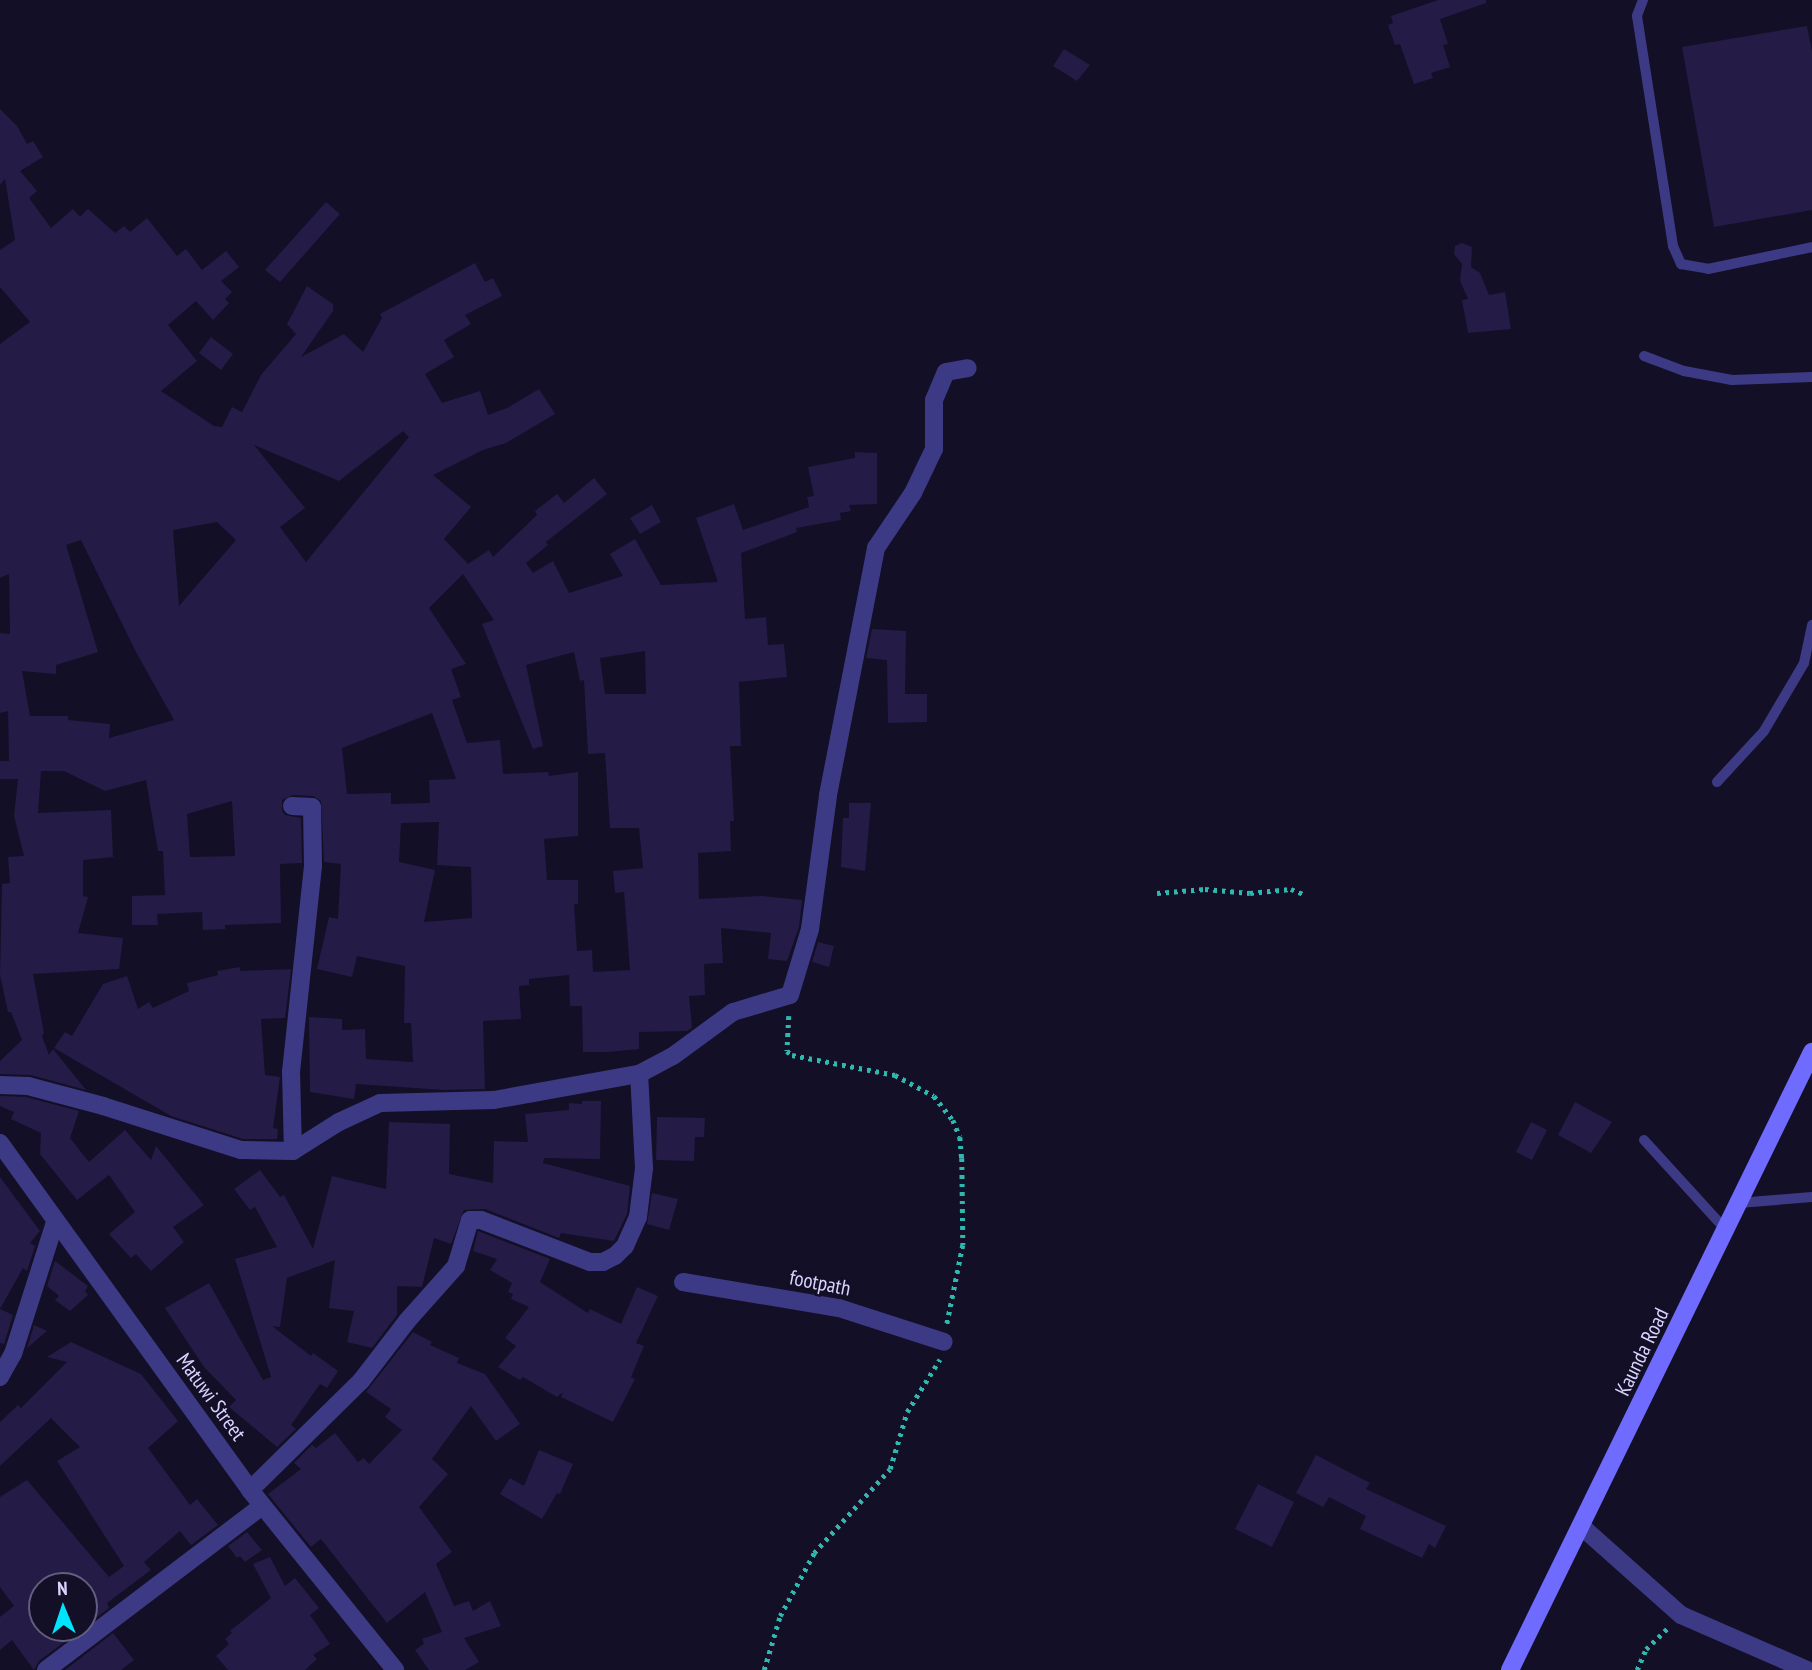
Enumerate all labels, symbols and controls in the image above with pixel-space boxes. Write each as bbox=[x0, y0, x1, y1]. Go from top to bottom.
street label: footpath bbox=[787, 1265, 853, 1301]
street label: Kaunda Road bbox=[1610, 1304, 1674, 1400]
street label: Matuwi Street bbox=[171, 1349, 251, 1445]
north arrow bbox=[28, 1572, 98, 1642]
text: N bbox=[57, 1576, 68, 1600]

